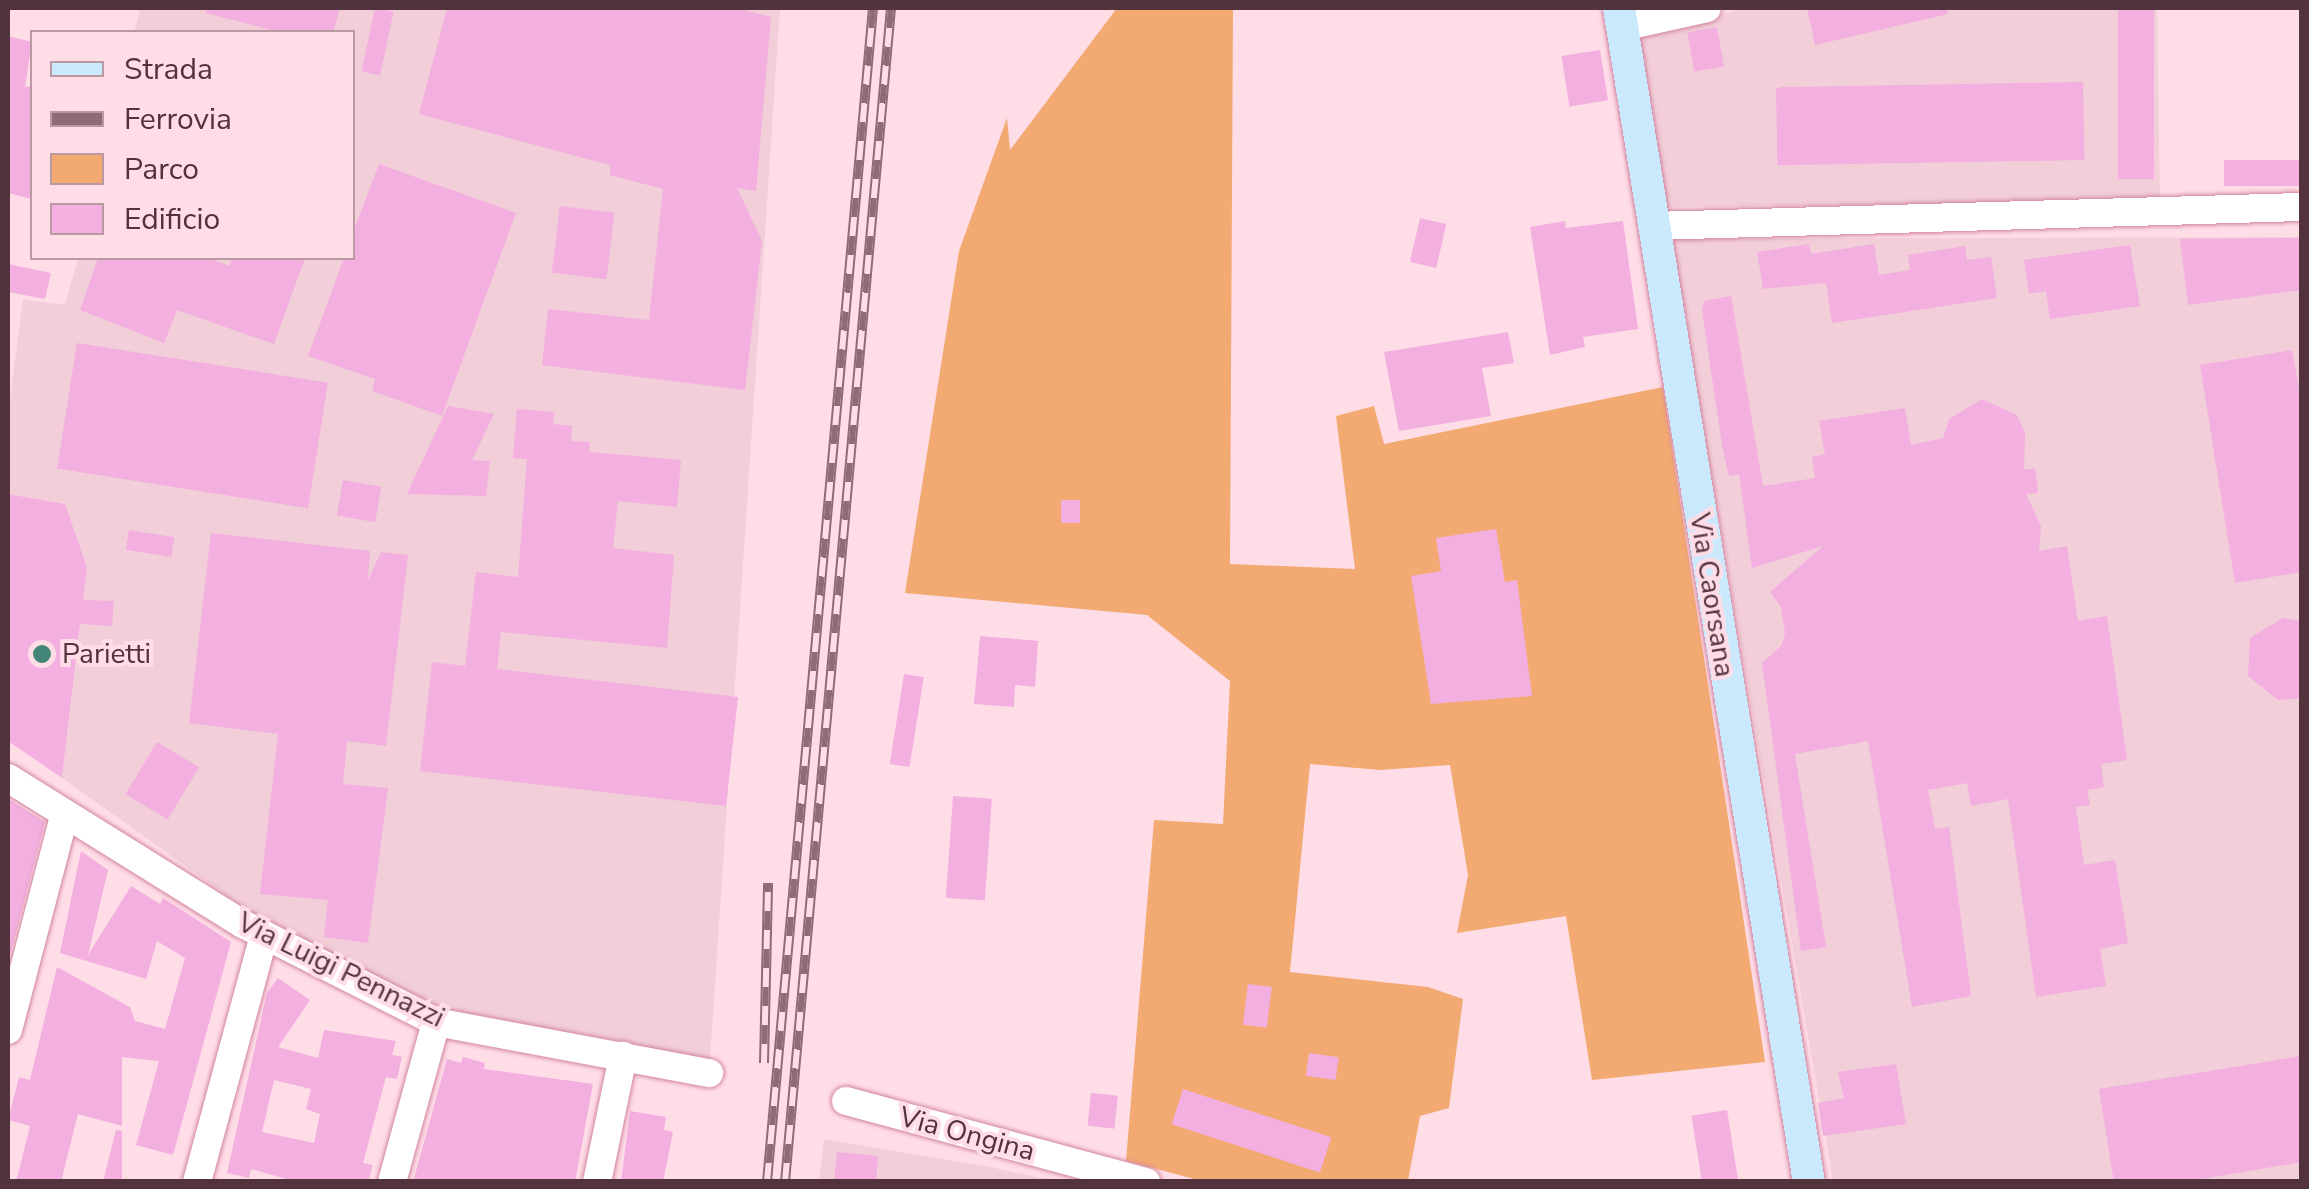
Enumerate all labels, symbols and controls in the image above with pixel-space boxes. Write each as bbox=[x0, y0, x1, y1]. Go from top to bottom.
legend bbox=[30, 30, 355, 260]
text: Strada bbox=[124, 49, 213, 90]
text: Ferrovia bbox=[124, 99, 232, 140]
text: Parco bbox=[124, 149, 199, 190]
text: Edificio bbox=[124, 199, 220, 240]
street label: Via Caorsana bbox=[1682, 511, 1742, 679]
place label: Parietti bbox=[62, 637, 151, 671]
marker: Parietti bbox=[31, 643, 53, 665]
street label: Via Luigi Pennazzi bbox=[232, 905, 450, 1035]
street label: Via Ongina bbox=[896, 1100, 1038, 1168]

